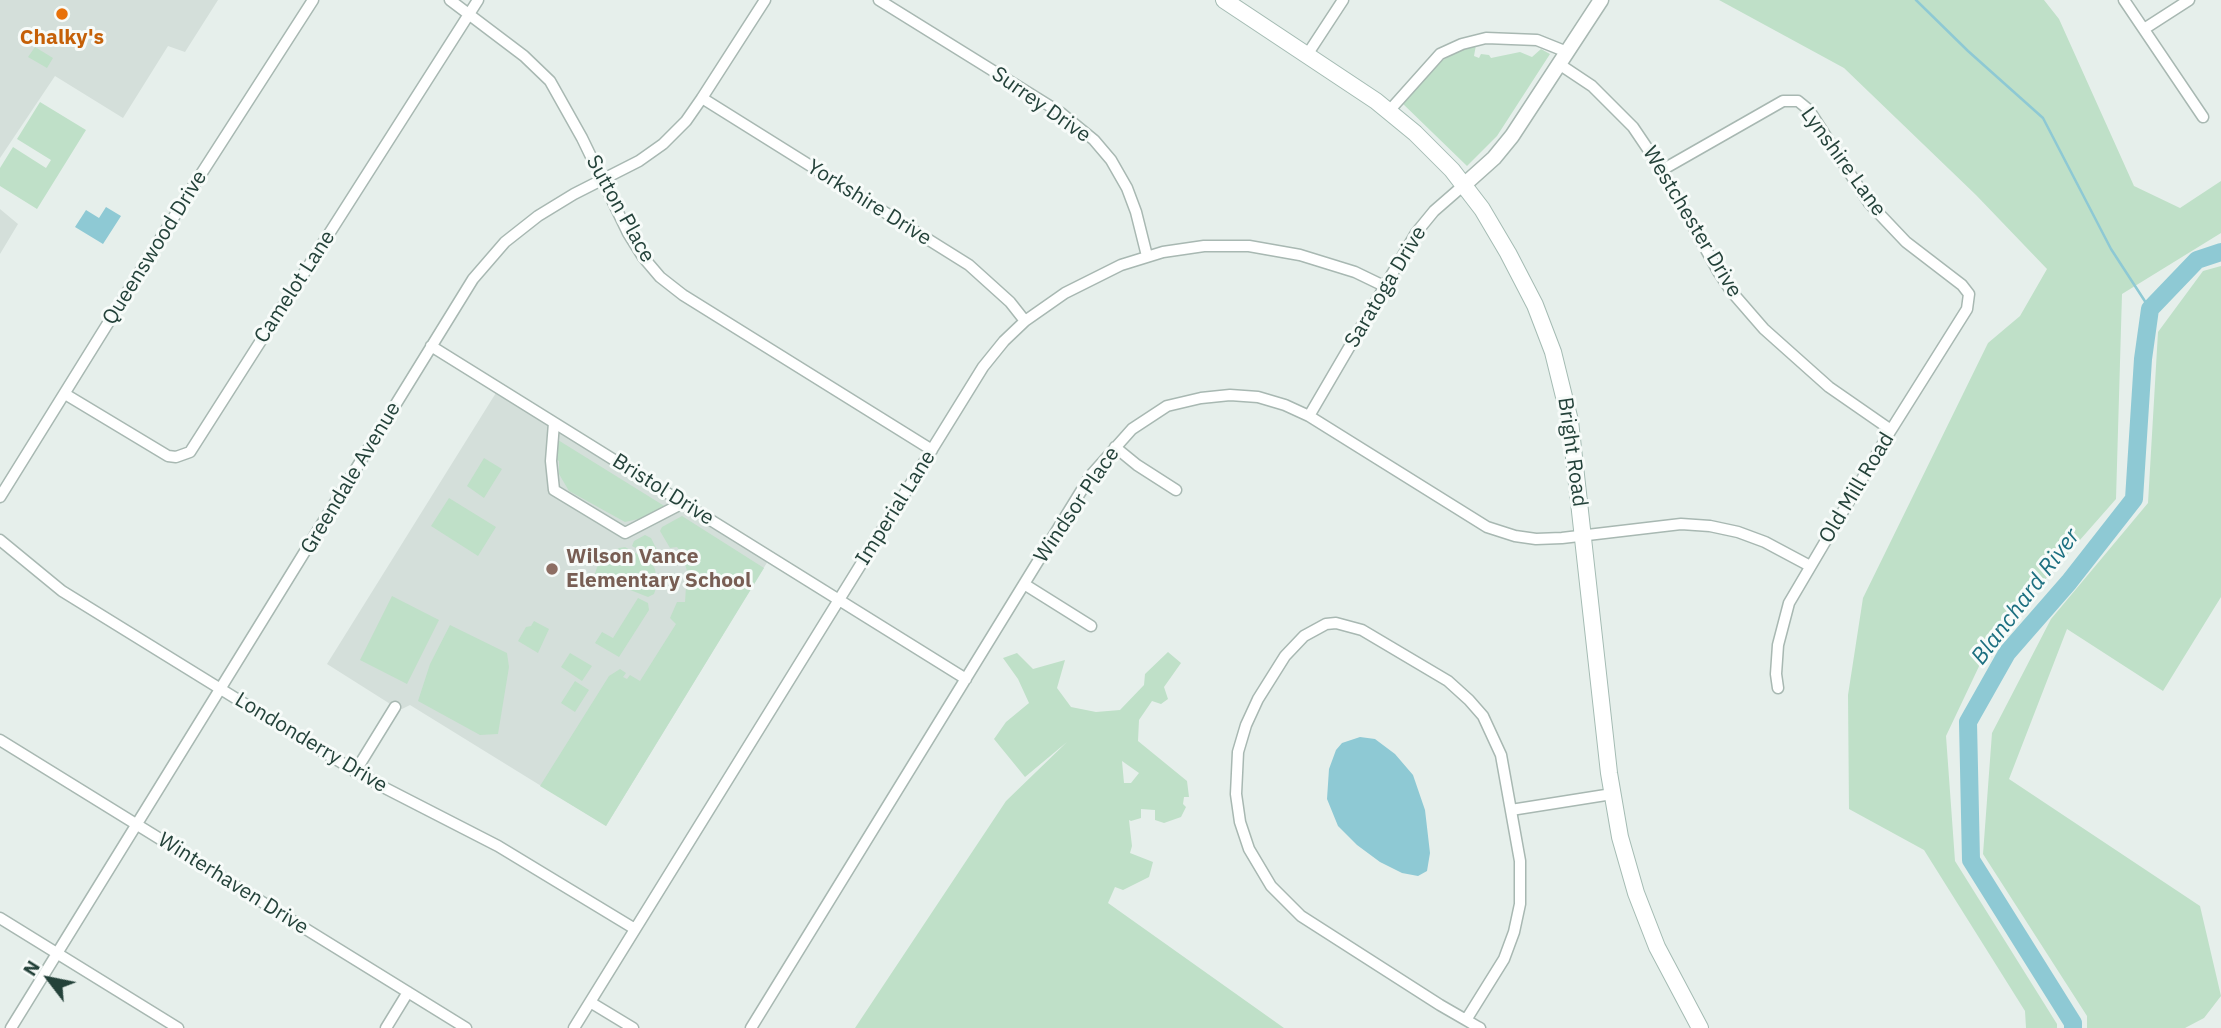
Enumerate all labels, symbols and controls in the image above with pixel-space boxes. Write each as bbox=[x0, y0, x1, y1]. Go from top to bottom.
marker: Chalky's bbox=[54, 6, 70, 22]
place label: Chalky's bbox=[20, 25, 104, 51]
street label: Surrey Drive bbox=[987, 62, 1095, 148]
street label: Lynshire Lane bbox=[1795, 103, 1891, 221]
street label: Westchester Drive bbox=[1637, 142, 1747, 302]
street label: Sutton Place bbox=[580, 151, 660, 267]
street label: Yorkshire Drive bbox=[802, 155, 936, 251]
street label: Queenswood Drive bbox=[97, 166, 213, 330]
street label: Saratoga Drive bbox=[1340, 222, 1432, 352]
street label: Camelot Lane bbox=[249, 226, 341, 348]
street label: Bright Road bbox=[1552, 396, 1592, 508]
street label: Greendale Avenue bbox=[296, 397, 406, 559]
street label: Old Mill Road bbox=[1814, 428, 1900, 548]
street label: Windsor Place bbox=[1029, 442, 1125, 568]
street label: Imperial Lane bbox=[851, 446, 941, 570]
street label: Bristol Drive bbox=[607, 449, 719, 531]
water label: Blanchard River bbox=[1966, 524, 2086, 670]
place label: Wilson Vance Elementary School bbox=[566, 544, 751, 594]
marker: Wilson Vance Elementary School bbox=[544, 561, 560, 577]
street label: Londonderry Drive bbox=[230, 688, 392, 798]
street label: Winterhaven Drive bbox=[153, 828, 313, 940]
north arrow bbox=[14, 944, 84, 1014]
text: N bbox=[17, 956, 45, 980]

